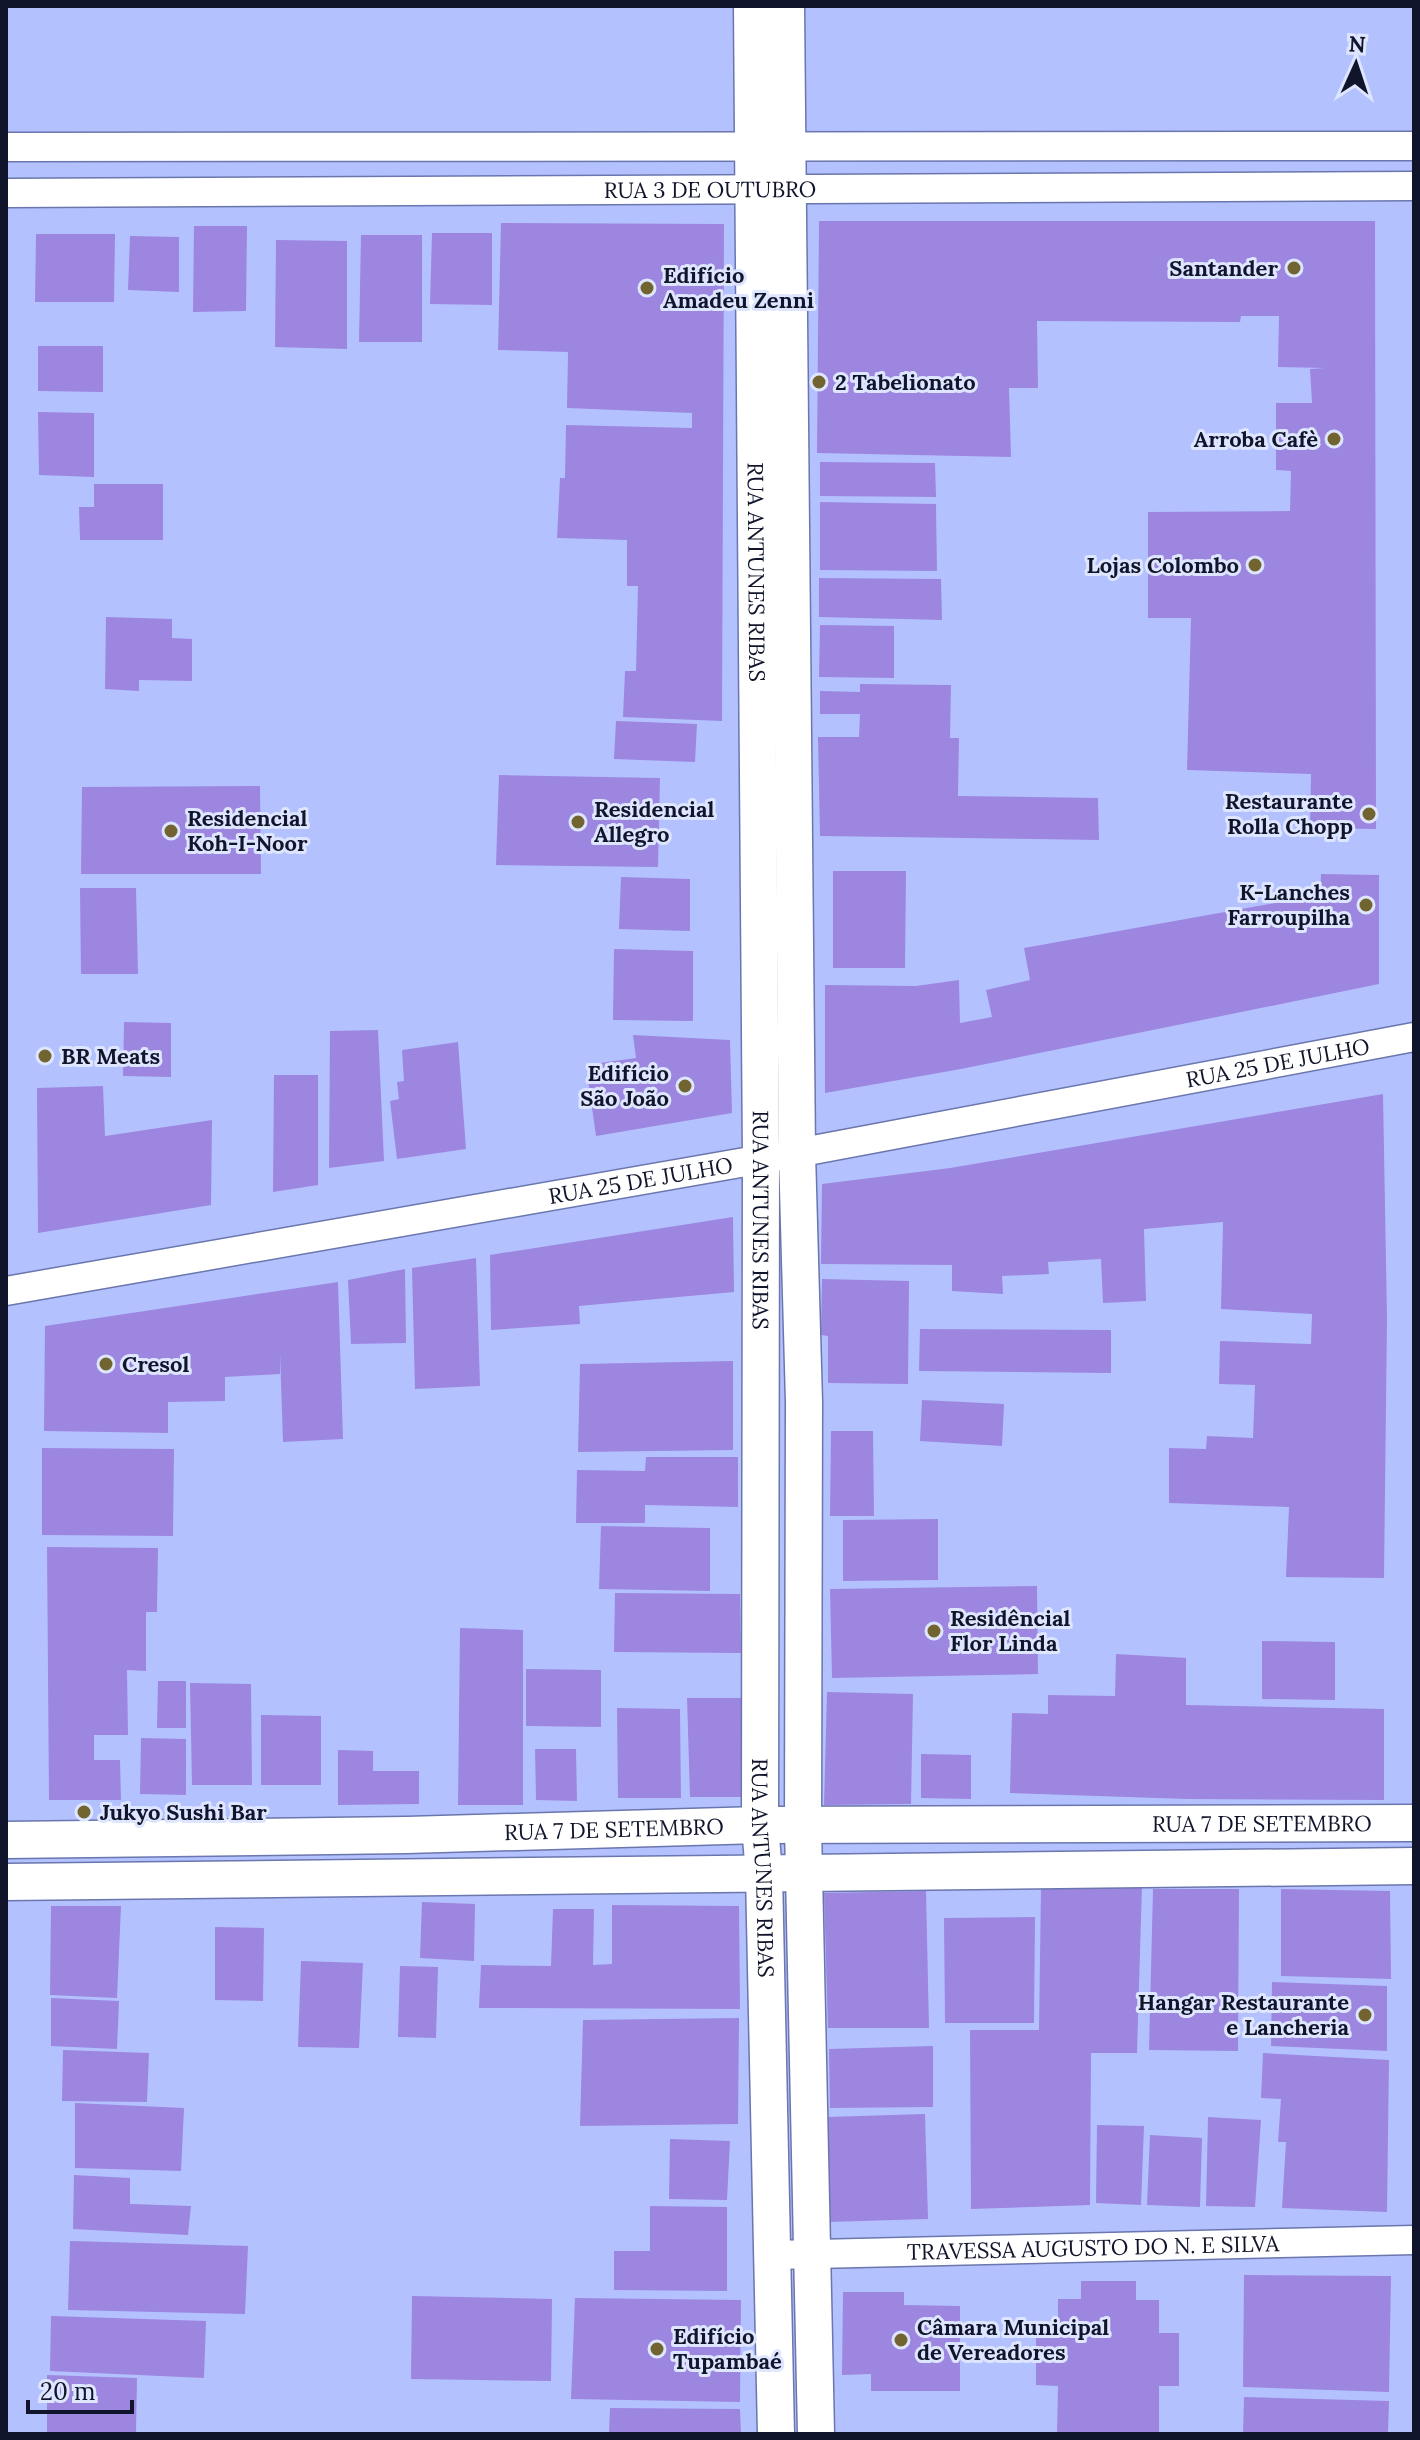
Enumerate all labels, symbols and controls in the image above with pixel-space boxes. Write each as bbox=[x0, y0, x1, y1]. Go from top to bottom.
north arrow bbox=[1316, 24, 1396, 104]
text: N bbox=[1348, 30, 1366, 58]
street label: RUA 3 DE OUTUBRO bbox=[604, 175, 816, 204]
place label: Santander bbox=[1169, 254, 1278, 282]
marker: Santander bbox=[1285, 259, 1303, 277]
place label: Edifício Amadeu Zenni bbox=[663, 261, 814, 314]
marker: Edifício Amadeu Zenni bbox=[638, 279, 656, 297]
place label: 2 Tabelionato bbox=[835, 368, 976, 396]
marker: 2 Tabelionato bbox=[810, 373, 828, 391]
place label: Arroba Cafè bbox=[1194, 425, 1318, 453]
marker: Arroba Cafè bbox=[1325, 430, 1343, 448]
street label: RUA ANTUNES RIBAS bbox=[742, 462, 771, 682]
place label: Lojas Colombo bbox=[1087, 551, 1239, 579]
marker: Lojas Colombo bbox=[1246, 556, 1264, 574]
place label: Restaurante Rolla Chopp bbox=[1225, 787, 1353, 840]
place label: Residencial Allegro bbox=[594, 795, 715, 848]
place label: Residencial Koh-I-Noor bbox=[187, 804, 308, 857]
marker: Restaurante Rolla Chopp bbox=[1360, 805, 1378, 823]
marker: Residencial Allegro bbox=[569, 813, 587, 831]
marker: Residencial Koh-I-Noor bbox=[162, 822, 180, 840]
place label: K-Lanches Farroupilha bbox=[1227, 878, 1350, 931]
marker: K-Lanches Farroupilha bbox=[1357, 896, 1375, 914]
street label: RUA 25 DE JULHO bbox=[1183, 1032, 1372, 1094]
place label: BR Meats bbox=[61, 1042, 160, 1070]
marker: BR Meats bbox=[36, 1047, 54, 1065]
place label: Edifício São João bbox=[580, 1059, 669, 1112]
marker: Edifício São João bbox=[676, 1077, 694, 1095]
street label: RUA ANTUNES RIBAS bbox=[747, 1110, 775, 1330]
street label: RUA 25 DE JULHO bbox=[546, 1150, 735, 1210]
place label: Cresol bbox=[122, 1350, 189, 1378]
marker: Cresol bbox=[97, 1355, 115, 1373]
place label: Residêncial Flor Linda bbox=[950, 1604, 1071, 1657]
marker: Residêncial Flor Linda bbox=[925, 1622, 943, 1640]
street label: RUA ANTUNES RIBAS bbox=[746, 1758, 780, 1978]
place label: Jukyo Sushi Bar bbox=[100, 1798, 267, 1826]
marker: Jukyo Sushi Bar bbox=[75, 1803, 93, 1821]
street label: RUA 7 DE SETEMBRO bbox=[1152, 1809, 1372, 1838]
street label: RUA 7 DE SETEMBRO bbox=[504, 1812, 724, 1846]
place label: Hangar Restaurante e Lancheria bbox=[1138, 1988, 1349, 2041]
marker: Hangar Restaurante e Lancheria bbox=[1356, 2006, 1374, 2024]
street label: TRAVESSA AUGUSTO DO N. E SILVA bbox=[906, 2229, 1281, 2266]
place label: Câmara Municipal de Vereadores bbox=[917, 2313, 1109, 2366]
place label: Edifício Tupambaé bbox=[673, 2322, 782, 2375]
marker: Câmara Municipal de Vereadores bbox=[892, 2331, 910, 2349]
marker: Edifício Tupambaé bbox=[648, 2340, 666, 2358]
scale bar bbox=[28, 2364, 132, 2414]
text: 20 m bbox=[40, 2376, 96, 2407]

